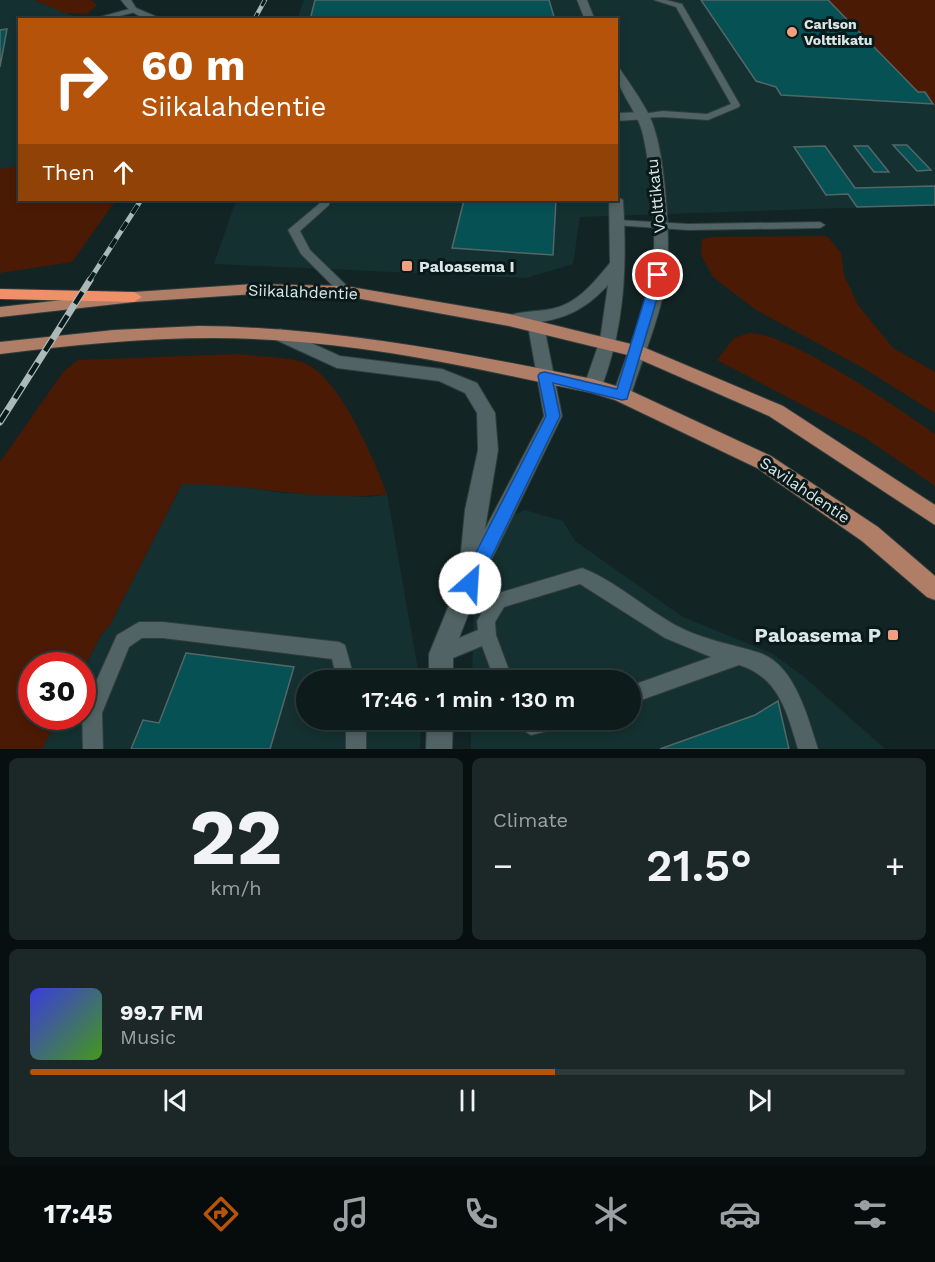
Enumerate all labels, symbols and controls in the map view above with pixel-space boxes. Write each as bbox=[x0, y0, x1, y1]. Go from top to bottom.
place label: Carlson Volttikatu bbox=[804, 16, 873, 48]
marker: Carlson Volttikatu bbox=[785, 25, 799, 39]
text: 60 m bbox=[141, 41, 245, 90]
icon: right bbox=[42, 42, 120, 120]
text: Siikalahdentie bbox=[141, 91, 326, 123]
icon: ahead bbox=[107, 156, 140, 189]
street label: Volttikatu bbox=[643, 158, 669, 234]
text: Then bbox=[42, 160, 95, 185]
pin bbox=[632, 249, 683, 300]
place label: Paloasema I bbox=[419, 257, 515, 276]
icon: arrive bbox=[641, 258, 674, 291]
marker: Paloasema I bbox=[400, 259, 414, 273]
street label: Siikalahdentie bbox=[248, 281, 358, 303]
street label: Savilahdentie bbox=[756, 453, 854, 527]
position arrow bbox=[438, 551, 502, 615]
place label: Paloasema P bbox=[755, 623, 881, 647]
marker: Paloasema P bbox=[886, 628, 900, 642]
speed limit sign: 30 bbox=[18, 652, 96, 730]
text: 17:46 · 1 min · 130 m bbox=[362, 687, 575, 712]
text: 22 bbox=[190, 791, 282, 883]
text: Climate bbox=[493, 808, 568, 832]
text: 21.5° bbox=[646, 839, 752, 892]
text: − bbox=[493, 846, 513, 885]
text: + bbox=[885, 846, 905, 885]
text: km/h bbox=[210, 876, 262, 900]
text: 99.7 FM bbox=[120, 1000, 204, 1025]
text: Music bbox=[120, 1025, 176, 1049]
icon: previous bbox=[159, 1084, 192, 1117]
icon: pause bbox=[451, 1084, 484, 1117]
icon: next bbox=[743, 1084, 776, 1117]
icon: directions bbox=[200, 1193, 242, 1235]
icon: music bbox=[330, 1193, 372, 1235]
icon: phone bbox=[460, 1193, 502, 1235]
icon: climate bbox=[590, 1193, 632, 1235]
icon: car bbox=[719, 1193, 761, 1235]
icon: filters bbox=[849, 1193, 891, 1235]
text: 17:45 bbox=[44, 1198, 113, 1230]

